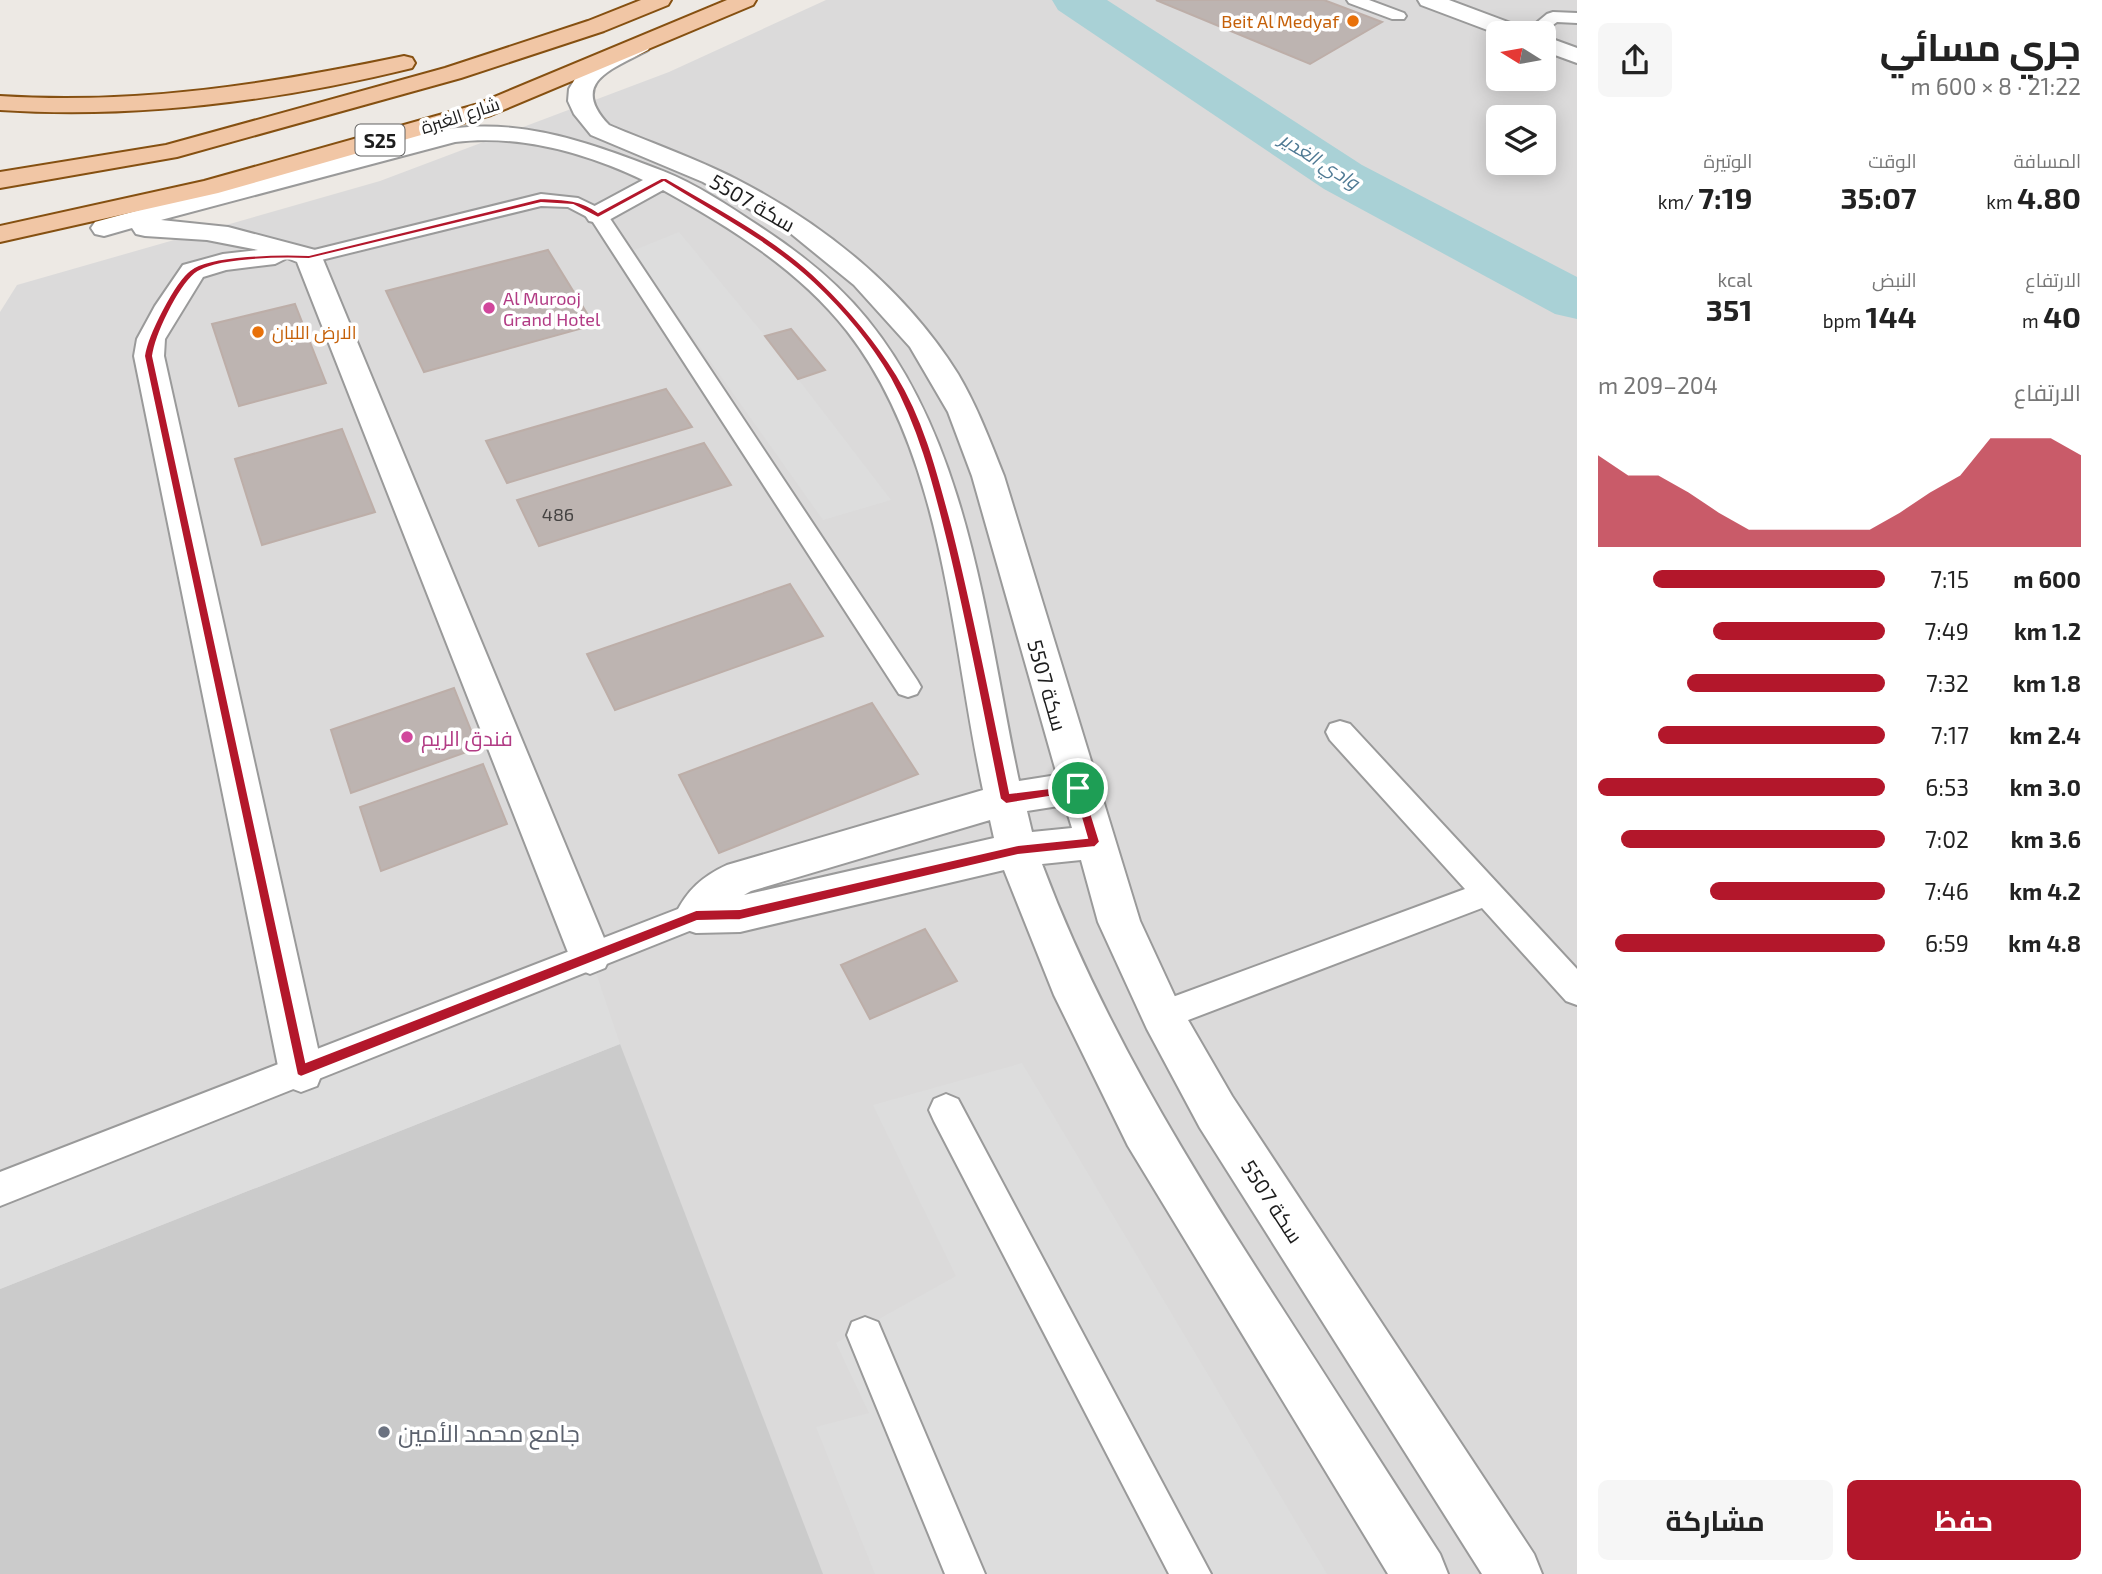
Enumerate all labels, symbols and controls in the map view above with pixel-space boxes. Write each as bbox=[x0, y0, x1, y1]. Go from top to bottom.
place label: Beit Al Medyaf bbox=[1221, 10, 1340, 32]
marker: Beit Al Medyaf bbox=[1345, 13, 1361, 29]
north arrow bbox=[1486, 21, 1556, 91]
map controls bbox=[1486, 21, 1556, 175]
button: share bbox=[1598, 23, 1672, 97]
text: جري مسائي bbox=[1880, 23, 2081, 69]
text: 21:22 · 8 × 600 m bbox=[1910, 72, 2081, 100]
street label: شارع الغبرة bbox=[418, 92, 503, 140]
button: layers bbox=[1486, 105, 1556, 175]
road number: S25 bbox=[356, 124, 404, 156]
water label: وادي الغدير bbox=[1272, 126, 1365, 199]
text: الوتيرة bbox=[1704, 149, 1752, 172]
text: الوقت bbox=[1868, 149, 1917, 172]
text: المسافة bbox=[2013, 149, 2081, 172]
street label: سكة 5507 bbox=[706, 168, 800, 236]
text: 7:19 bbox=[1698, 179, 1752, 215]
text: 35:07 bbox=[1841, 179, 1917, 215]
text: 4.80 bbox=[2017, 179, 2081, 215]
text: /km bbox=[1658, 190, 1698, 213]
text: km bbox=[1986, 190, 2017, 213]
text: kcal bbox=[1718, 268, 1752, 291]
text: النبض bbox=[1872, 268, 1917, 291]
text: الارتفاع bbox=[2025, 268, 2081, 291]
place label: Al Murooj Grand Hotel bbox=[503, 287, 601, 330]
text: 351 bbox=[1706, 291, 1752, 327]
text: 144 bbox=[1865, 298, 1917, 334]
text: 40 bbox=[2043, 298, 2081, 334]
marker: Al Murooj Grand Hotel bbox=[481, 300, 497, 316]
text: bpm bbox=[1823, 309, 1865, 332]
text: m bbox=[2022, 309, 2043, 332]
place label: الارض اللبان bbox=[272, 321, 357, 344]
marker: الارض اللبان bbox=[250, 324, 266, 340]
text: 204–209 m bbox=[1598, 371, 1718, 399]
text: الارتفاع bbox=[2014, 378, 2081, 406]
house number: 486 bbox=[542, 503, 574, 525]
text: 7:15 bbox=[1930, 565, 1969, 593]
text: 600 m bbox=[2013, 565, 2081, 593]
text: 7:49 bbox=[1924, 617, 1969, 645]
text: 1.2 km bbox=[2014, 617, 2081, 645]
street label: سكة 5507 bbox=[1023, 636, 1073, 734]
text: 7:32 bbox=[1926, 669, 1969, 697]
text: 1.8 km bbox=[2013, 669, 2081, 697]
text: 7:17 bbox=[1931, 721, 1969, 749]
text: 2.4 km bbox=[2009, 721, 2081, 749]
place label: فندق الريم bbox=[421, 725, 513, 753]
marker: فندق الريم bbox=[399, 729, 415, 745]
pin bbox=[1048, 758, 1108, 818]
icon: arrive bbox=[1059, 769, 1097, 807]
text: 6:53 bbox=[1925, 773, 1969, 801]
text: 3.0 km bbox=[2010, 773, 2081, 801]
text: 7:02 bbox=[1925, 825, 1969, 853]
text: 3.6 km bbox=[2011, 825, 2081, 853]
text: 7:46 bbox=[1924, 877, 1969, 905]
text: 4.2 km bbox=[2009, 877, 2081, 905]
text: 6:59 bbox=[1925, 929, 1969, 957]
text: 4.8 km bbox=[2008, 929, 2081, 957]
street label: سكة 5507 bbox=[1237, 1155, 1309, 1247]
place label: جامع محمد الأمين bbox=[398, 1418, 580, 1450]
marker: جامع محمد الأمين bbox=[376, 1424, 392, 1440]
button: مشاركة bbox=[1598, 1480, 1833, 1560]
button: حفظ bbox=[1847, 1480, 2081, 1560]

